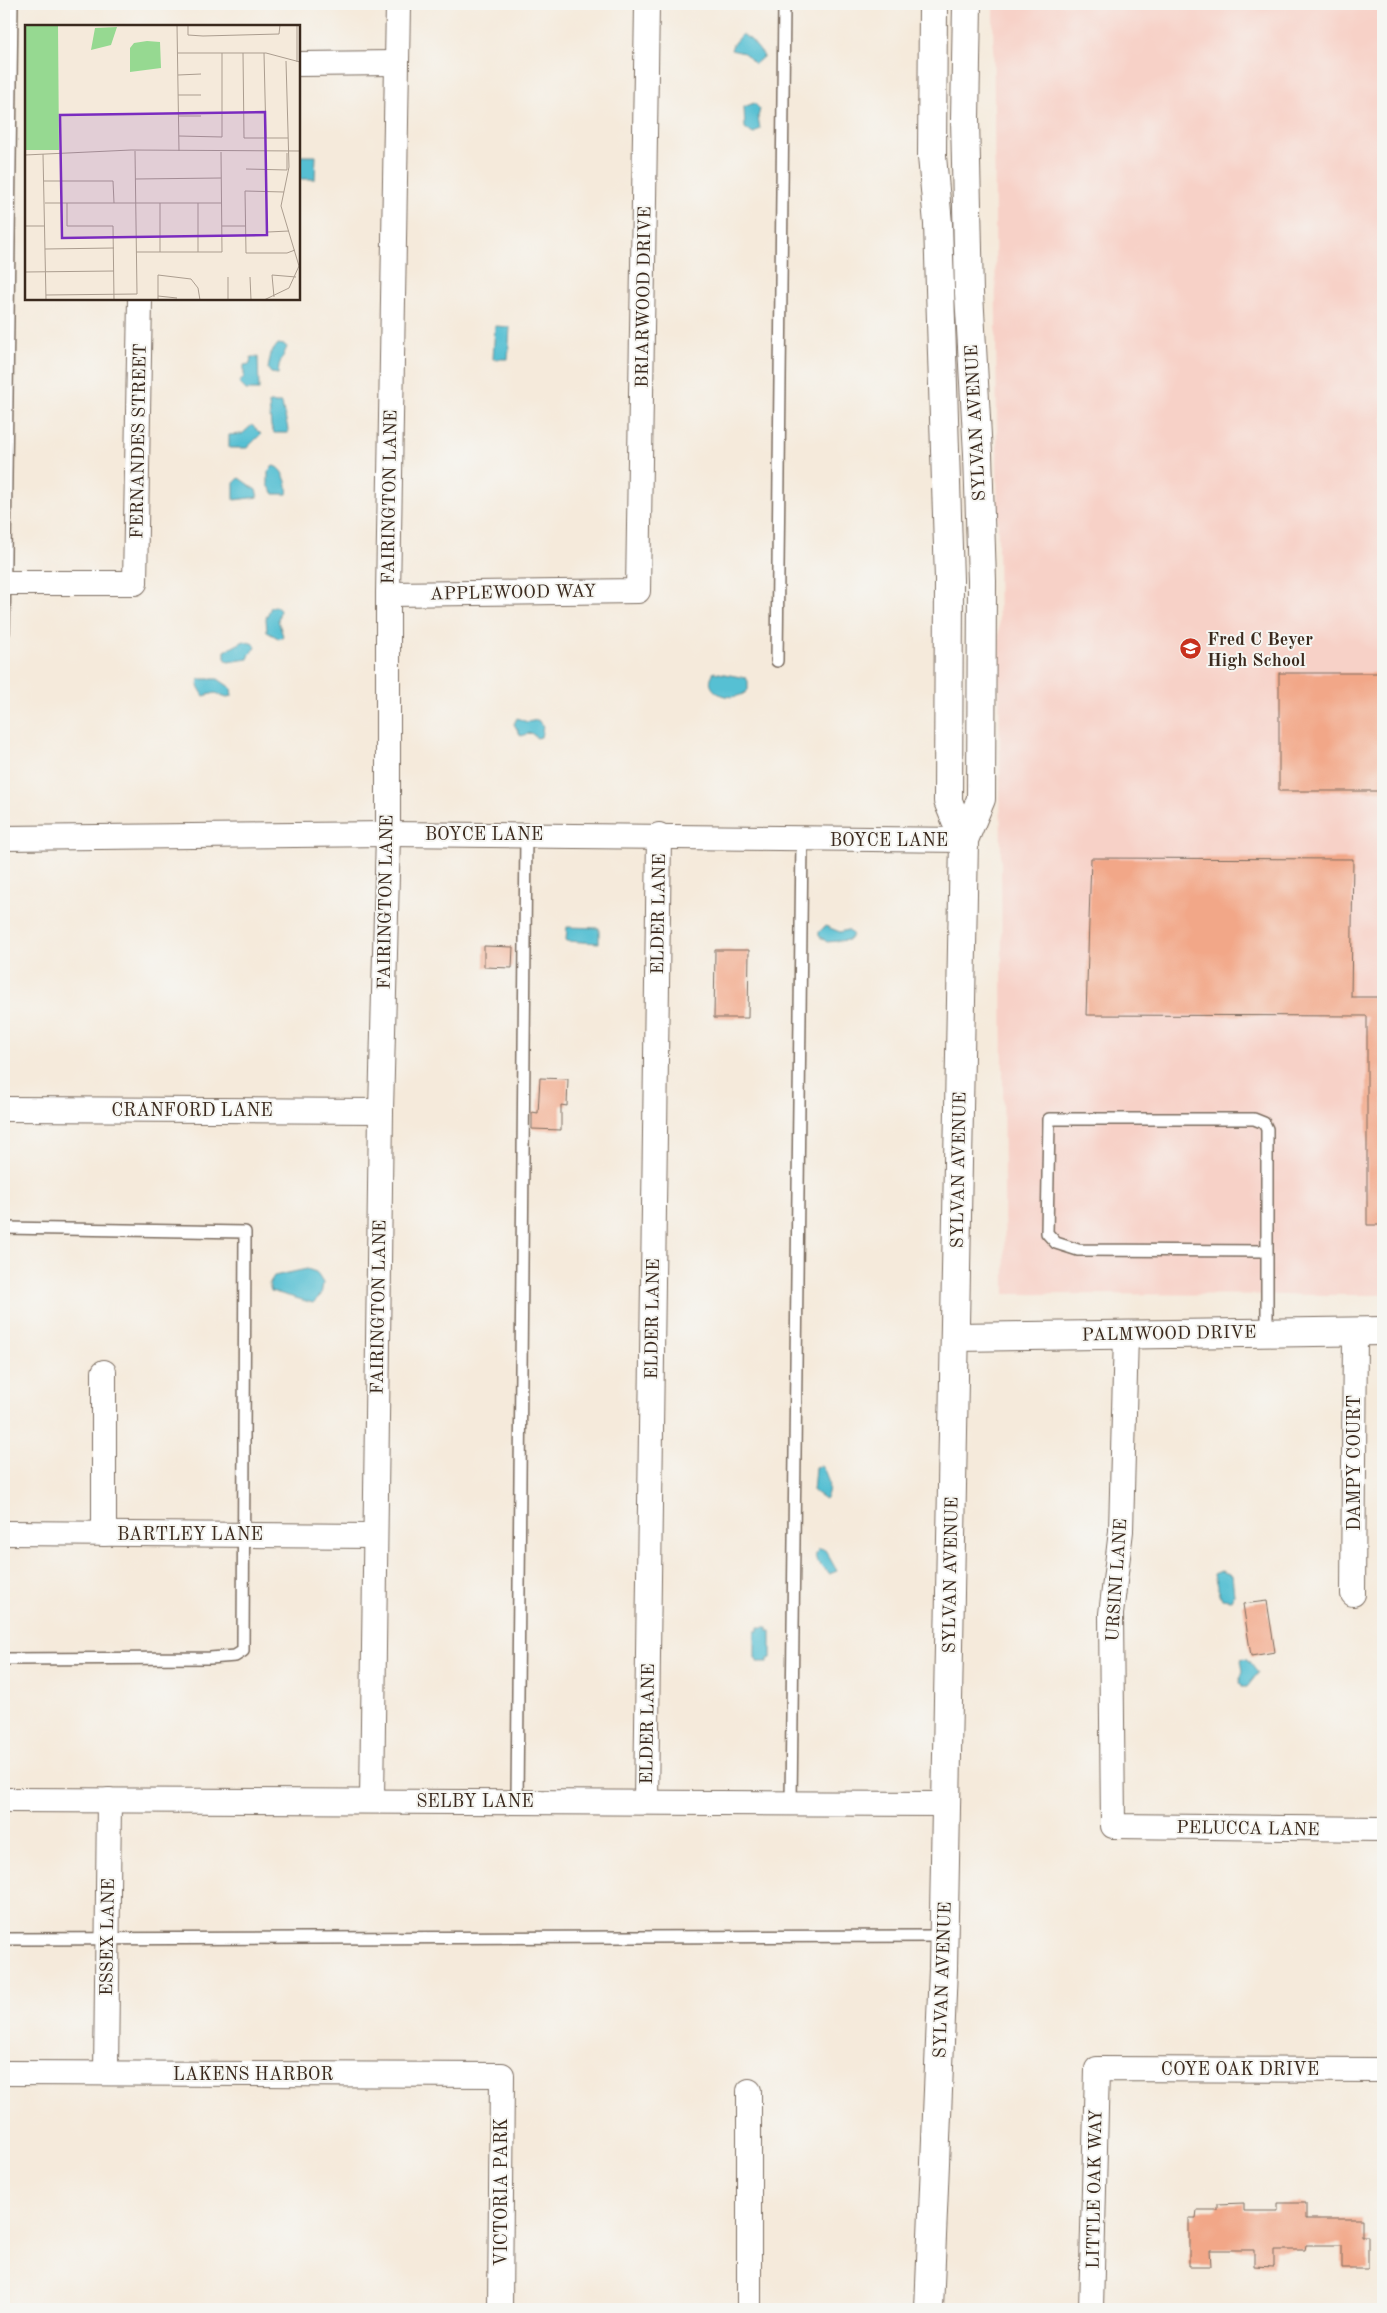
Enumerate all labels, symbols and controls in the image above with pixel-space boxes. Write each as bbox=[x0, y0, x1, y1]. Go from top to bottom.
inset map bbox=[25, 25, 300, 300]
street label: BRIARWOOD DRIVE bbox=[633, 206, 655, 388]
street label: FERNANDES STREET bbox=[128, 343, 150, 539]
street label: SYLVAN AVENUE bbox=[963, 344, 989, 502]
street label: FAIRINGTON LANE bbox=[379, 410, 401, 584]
street label: APPLEWOOD WAY bbox=[430, 583, 596, 603]
place label: Fred C Beyer High School bbox=[1207, 631, 1313, 670]
school or university icon: Fred C Beyer High School bbox=[1179, 637, 1203, 661]
street label: FAIRINGTON LANE bbox=[375, 815, 397, 989]
street label: BOYCE LANE bbox=[425, 826, 543, 844]
street label: BOYCE LANE bbox=[830, 832, 948, 850]
street label: ELDER LANE bbox=[649, 853, 669, 975]
street label: SYLVAN AVENUE bbox=[949, 1092, 969, 1249]
street label: CRANFORD LANE bbox=[111, 1102, 273, 1120]
street label: FAIRINGTON LANE bbox=[368, 1220, 390, 1394]
street label: ELDER LANE bbox=[643, 1258, 663, 1380]
street label: PALMWOOD DRIVE bbox=[1082, 1323, 1256, 1345]
street label: DAMPY COURT bbox=[1346, 1395, 1364, 1531]
street label: SYLVAN AVENUE bbox=[941, 1497, 961, 1654]
street label: URSINI LANE bbox=[1104, 1518, 1130, 1642]
street label: BARTLEY LANE bbox=[117, 1526, 263, 1544]
street label: ELDER LANE bbox=[638, 1663, 658, 1785]
street label: SELBY LANE bbox=[416, 1793, 534, 1811]
street label: PELUCCA LANE bbox=[1176, 1819, 1320, 1839]
street label: ESSEX LANE bbox=[98, 1878, 118, 1996]
street label: SYLVAN AVENUE bbox=[931, 1901, 955, 2059]
street label: COYE OAK DRIVE bbox=[1161, 2061, 1319, 2079]
street label: LAKENS HARBOR bbox=[173, 2066, 333, 2084]
street label: LITTLE OAK WAY bbox=[1085, 2109, 1105, 2269]
street label: VICTORIA PARK bbox=[493, 2118, 511, 2266]

